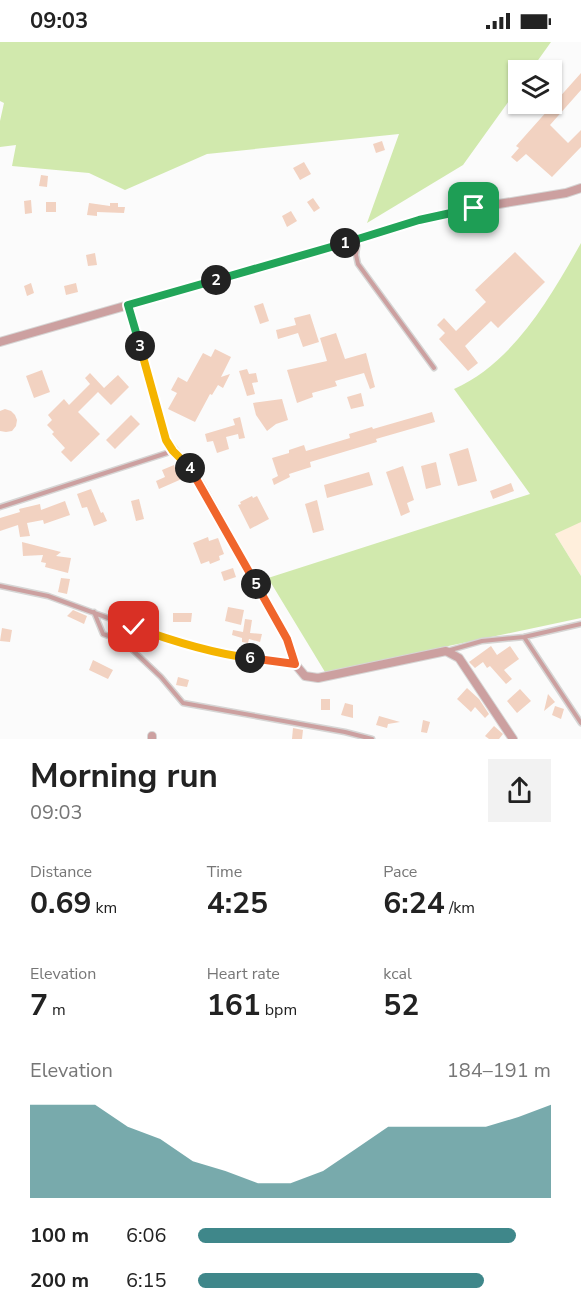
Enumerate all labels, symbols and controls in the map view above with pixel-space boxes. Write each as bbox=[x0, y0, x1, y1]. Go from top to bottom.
text: 09:03 bbox=[30, 6, 88, 36]
map controls bbox=[508, 60, 562, 114]
button: layers bbox=[508, 60, 562, 114]
pin bbox=[448, 182, 499, 233]
icon: arrive bbox=[457, 191, 490, 224]
pin: 1 bbox=[330, 228, 360, 258]
text: 1 bbox=[340, 232, 350, 254]
pin: 2 bbox=[201, 265, 231, 295]
text: 2 bbox=[211, 269, 221, 291]
pin: 3 bbox=[125, 331, 155, 361]
text: 3 bbox=[135, 335, 145, 357]
pin: 4 bbox=[175, 453, 205, 483]
text: 4 bbox=[185, 457, 195, 479]
pin: 5 bbox=[241, 569, 271, 599]
text: 5 bbox=[251, 573, 261, 595]
pin bbox=[108, 601, 159, 652]
icon: check bbox=[117, 610, 150, 643]
pin: 6 bbox=[235, 643, 265, 673]
text: 6 bbox=[245, 647, 255, 669]
text: Morning run bbox=[30, 754, 218, 799]
button: share bbox=[488, 759, 551, 822]
text: 09:03 bbox=[30, 799, 83, 826]
text: Distance bbox=[30, 861, 92, 883]
text: Time bbox=[207, 861, 242, 883]
text: Pace bbox=[383, 861, 417, 883]
text: 0.69 bbox=[30, 883, 91, 924]
text: 4:25 bbox=[207, 883, 268, 924]
text: 6:24 bbox=[383, 883, 445, 924]
text: km bbox=[91, 897, 117, 919]
text: /km bbox=[445, 897, 475, 919]
text: Elevation bbox=[30, 963, 96, 985]
text: Heart rate bbox=[207, 963, 280, 985]
text: kcal bbox=[383, 963, 412, 985]
text: 7 bbox=[30, 985, 48, 1026]
text: 161 bbox=[207, 985, 261, 1026]
text: 52 bbox=[383, 985, 419, 1026]
text: m bbox=[48, 999, 66, 1021]
text: bpm bbox=[261, 999, 297, 1021]
text: Elevation bbox=[30, 1057, 113, 1084]
text: 184–191 m bbox=[447, 1057, 551, 1084]
text: 100 m bbox=[30, 1222, 89, 1249]
text: 6:06 bbox=[126, 1222, 167, 1249]
text: 200 m bbox=[30, 1267, 89, 1294]
text: 6:15 bbox=[126, 1267, 167, 1294]

